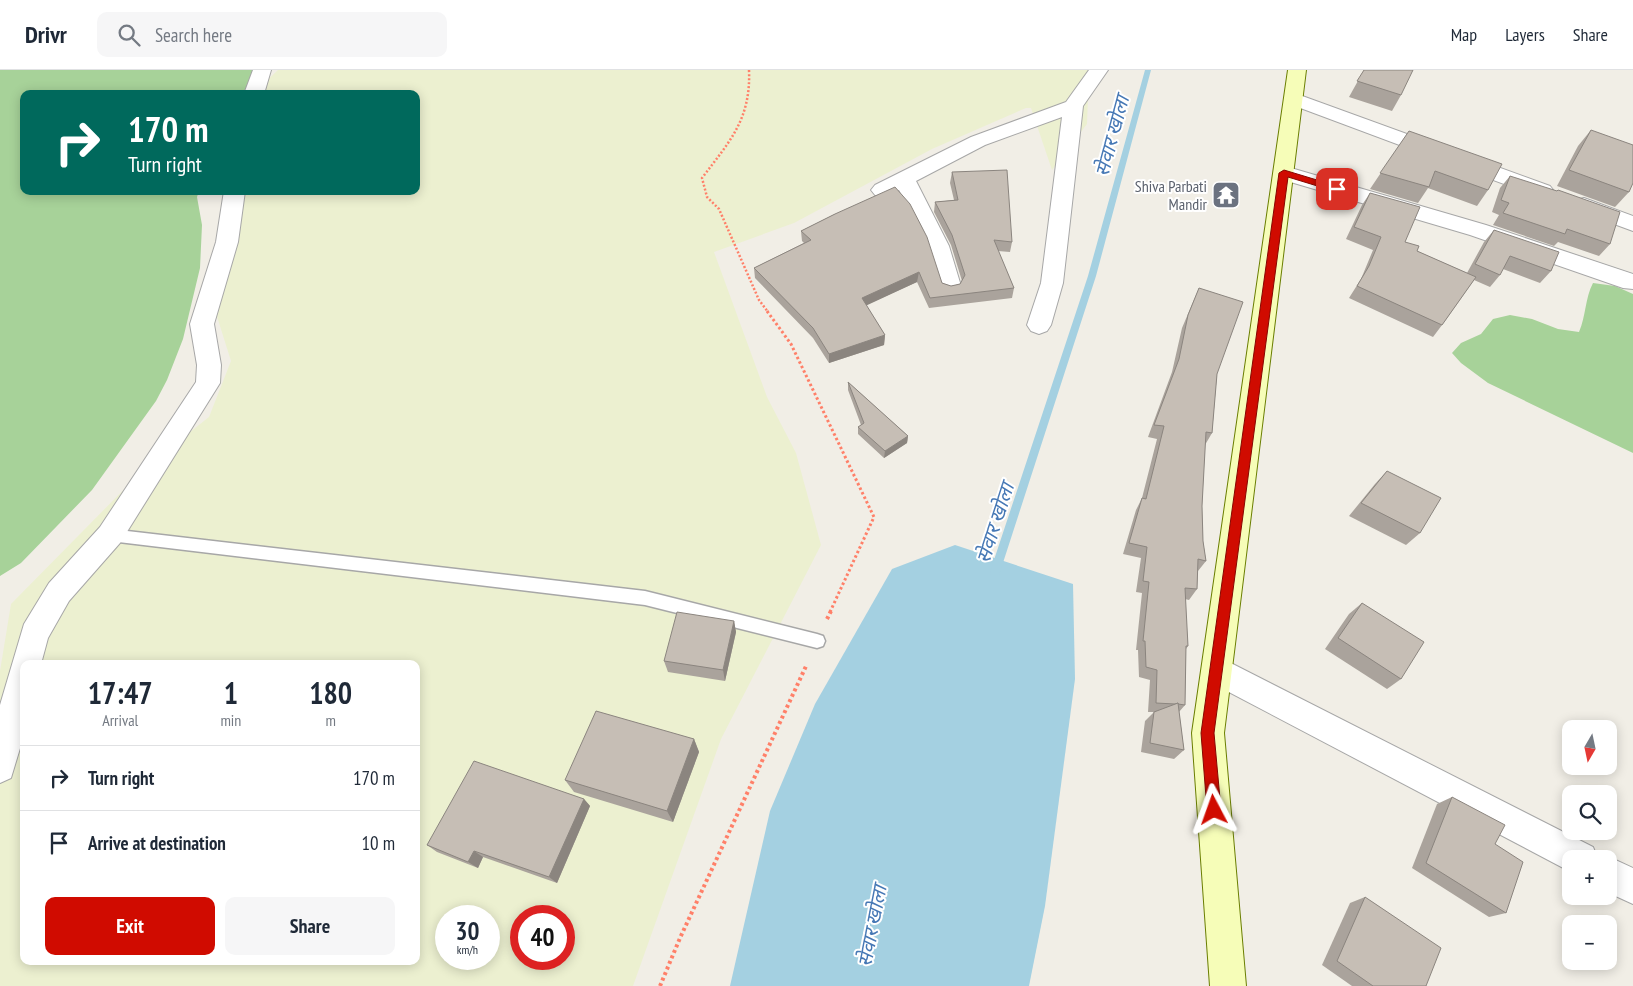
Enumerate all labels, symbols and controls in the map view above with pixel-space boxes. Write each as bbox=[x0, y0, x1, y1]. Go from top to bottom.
search box bbox=[97, 12, 447, 57]
text: Drivr bbox=[25, 19, 67, 50]
icon: search bbox=[115, 21, 143, 49]
text: Search here bbox=[155, 23, 232, 47]
text: Map bbox=[1451, 23, 1477, 46]
text: Layers bbox=[1505, 23, 1545, 46]
text: Share bbox=[1573, 23, 1608, 46]
water label: सेवार खोला bbox=[1089, 89, 1136, 179]
text: 170 m bbox=[128, 106, 209, 152]
icon: right bbox=[45, 110, 110, 175]
text: Turn right bbox=[128, 150, 202, 178]
pin bbox=[1316, 168, 1358, 210]
icon: arrive bbox=[1323, 175, 1351, 203]
place label: Shiva Parbati Mandir bbox=[1135, 176, 1208, 214]
temple icon: Shiva Parbati Mandir bbox=[1211, 180, 1241, 210]
water label: सेवार खोला bbox=[970, 476, 1021, 566]
text: 17:47 bbox=[88, 673, 153, 712]
text: 1 bbox=[224, 673, 238, 712]
text: 180 bbox=[309, 673, 352, 712]
text: Arrival bbox=[102, 710, 138, 730]
text: min bbox=[220, 710, 241, 730]
text: m bbox=[325, 710, 336, 730]
north arrow bbox=[1562, 720, 1618, 775]
map controls bbox=[1562, 720, 1617, 970]
icon: right bbox=[45, 764, 73, 792]
text: Turn right bbox=[88, 766, 154, 790]
text: 170 m bbox=[353, 766, 395, 790]
position arrow bbox=[1187, 783, 1239, 835]
button: search bbox=[1562, 785, 1617, 840]
icon: arrive bbox=[45, 829, 73, 857]
text: Arrive at destination bbox=[88, 831, 226, 855]
text: 10 m bbox=[362, 831, 395, 855]
button: + bbox=[1562, 850, 1617, 905]
water label: सेवार खोला bbox=[851, 879, 893, 969]
button: Exit bbox=[45, 897, 215, 955]
button: Share bbox=[225, 897, 395, 955]
speed limit sign: 40 bbox=[510, 905, 575, 970]
text: 30 bbox=[456, 915, 479, 947]
button: − bbox=[1562, 915, 1617, 970]
text: km/h bbox=[457, 942, 478, 957]

